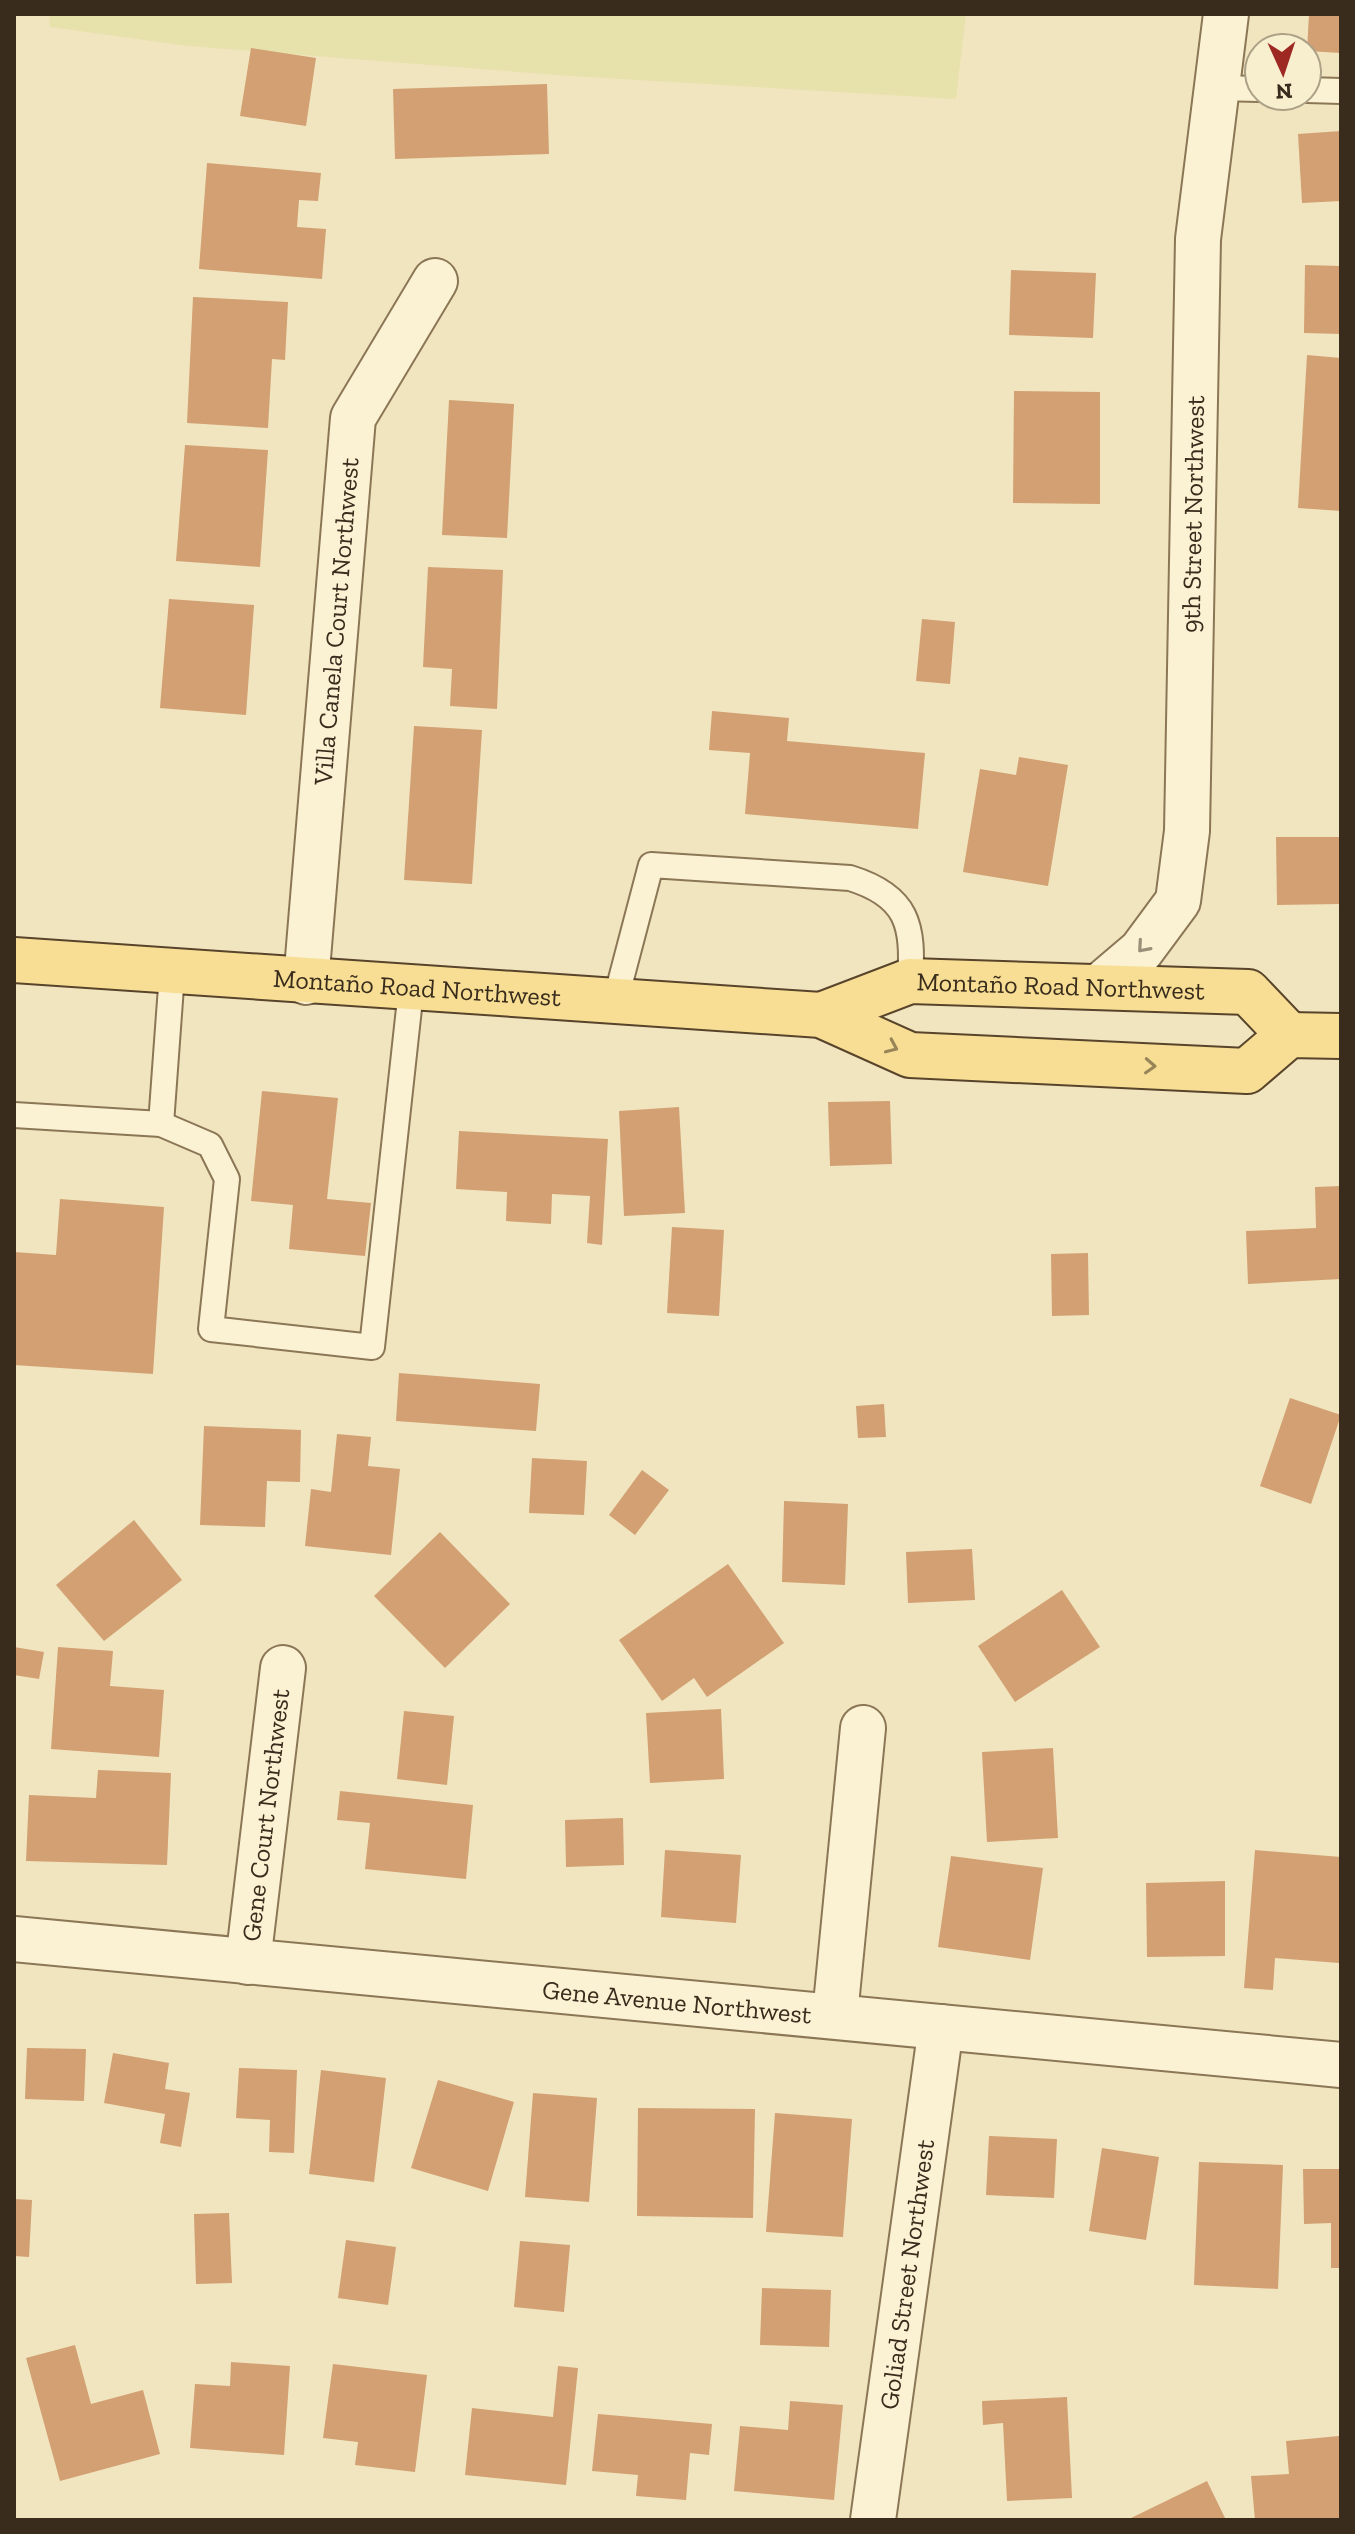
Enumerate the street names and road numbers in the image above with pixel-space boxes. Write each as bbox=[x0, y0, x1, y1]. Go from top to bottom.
street label: 9th Street Northwest bbox=[1175, 395, 1211, 633]
street label: Villa Canela Court Northwest bbox=[306, 456, 366, 787]
street label: Montaño Road Northwest bbox=[272, 962, 562, 1013]
street label: Montaño Road Northwest bbox=[916, 965, 1206, 1007]
street label: Gene Court Northwest bbox=[235, 1687, 296, 1943]
street label: Gene Avenue Northwest bbox=[541, 1973, 813, 2031]
street label: Goliad Street Northwest bbox=[872, 2137, 941, 2411]

